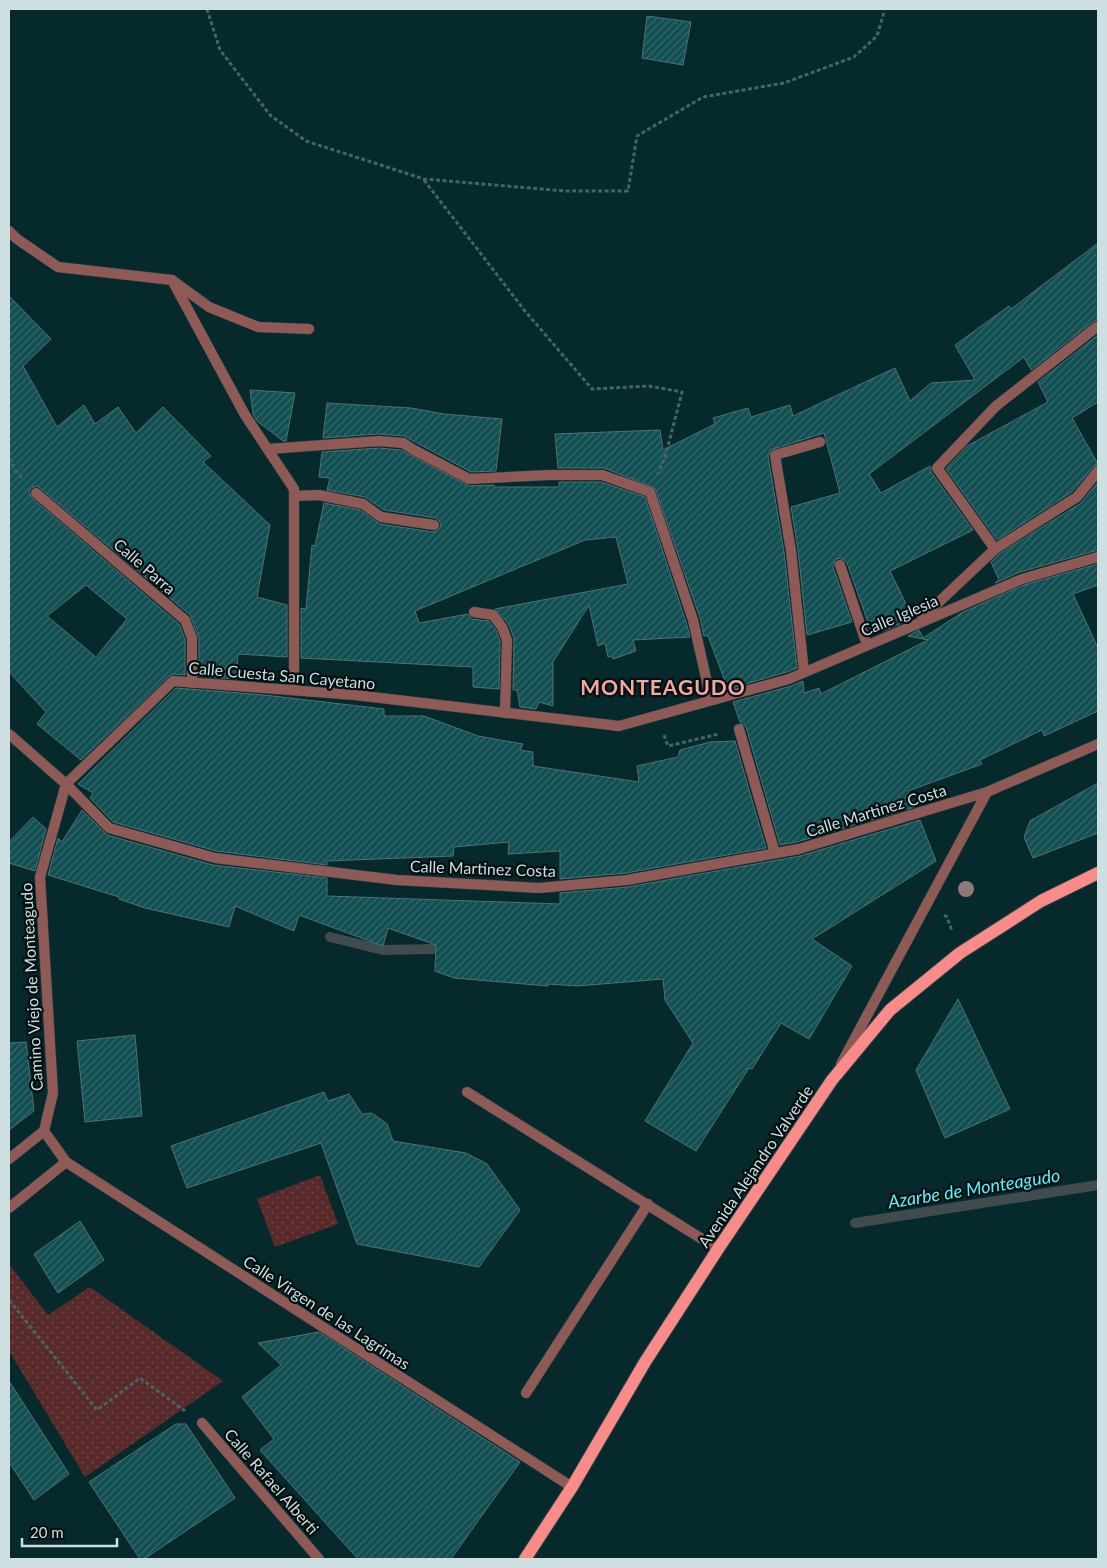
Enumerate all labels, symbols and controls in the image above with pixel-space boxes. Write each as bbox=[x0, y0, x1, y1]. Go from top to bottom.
street label: Calle Parra bbox=[110, 534, 180, 598]
street label: Calle Iglesia bbox=[857, 590, 941, 640]
street label: Calle Cuesta San Cayetano bbox=[188, 657, 376, 693]
district label: MONTEAGUDO bbox=[580, 674, 746, 699]
street label: Calle Martinez Costa bbox=[803, 780, 949, 840]
street label: Calle Martinez Costa bbox=[410, 856, 556, 880]
street label: Camino Viejo de Monteagudo bbox=[16, 882, 46, 1092]
street label: Avenida Alejandro Valverde bbox=[694, 1081, 816, 1251]
water label: Azarbe de Monteagudo bbox=[885, 1164, 1062, 1213]
street label: Calle Virgen de las Lagrimas bbox=[240, 1251, 414, 1373]
street label: Calle Rafael Alberti bbox=[221, 1424, 323, 1538]
scale bar bbox=[22, 1516, 118, 1548]
text: 20 m bbox=[30, 1523, 64, 1541]

